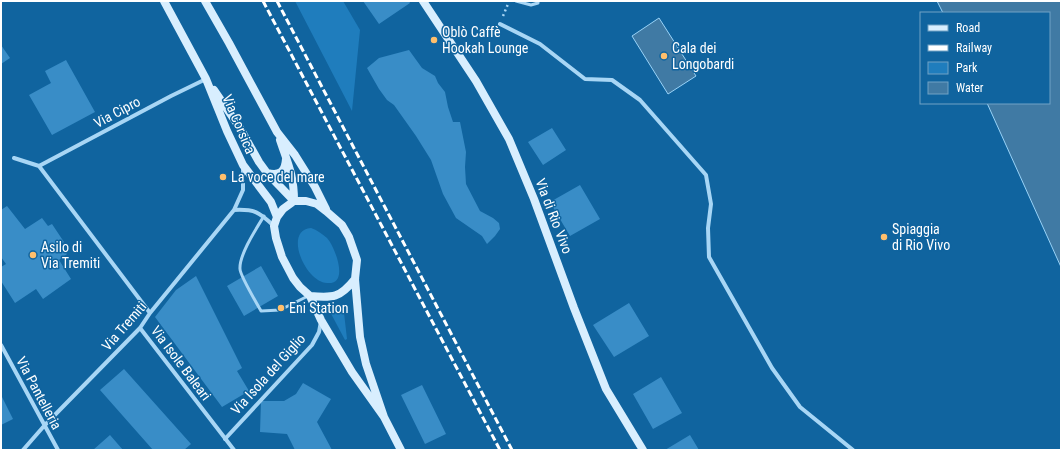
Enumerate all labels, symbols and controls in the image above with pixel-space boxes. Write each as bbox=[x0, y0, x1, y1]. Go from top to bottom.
legend bbox=[920, 12, 1050, 104]
text: Road bbox=[956, 21, 980, 35]
place label: Oblò Caffè Hookah Lounge bbox=[442, 24, 529, 56]
marker: Oblò Caffè Hookah Lounge bbox=[429, 35, 439, 45]
place label: Cala dei Longobardi bbox=[672, 40, 734, 72]
text: Railway bbox=[956, 41, 992, 55]
marker: Cala dei Longobardi bbox=[659, 51, 669, 61]
text: Park bbox=[956, 61, 978, 75]
text: Water bbox=[956, 81, 984, 95]
street label: Via Corsica bbox=[219, 92, 259, 156]
street label: Via Cipro bbox=[91, 93, 143, 131]
place label: La voce del mare bbox=[231, 169, 325, 185]
marker: La voce del mare bbox=[218, 172, 228, 182]
street label: Via di Rio Vivo bbox=[532, 176, 576, 256]
place label: Spiaggia di Rio Vivo bbox=[892, 221, 950, 253]
marker: Spiaggia di Rio Vivo bbox=[879, 232, 889, 242]
place label: Asilo di Via Tremiti bbox=[41, 239, 100, 271]
marker: Asilo di Via Tremiti bbox=[28, 250, 38, 260]
street label: Via Tremiti bbox=[99, 298, 149, 354]
place label: Eni Station bbox=[289, 300, 348, 316]
marker: Eni Station bbox=[276, 303, 286, 313]
street label: Via Isole Baleari bbox=[148, 323, 214, 403]
street label: Via Isola del Giglio bbox=[228, 330, 308, 418]
street label: Via Pantelleria bbox=[13, 354, 65, 432]

